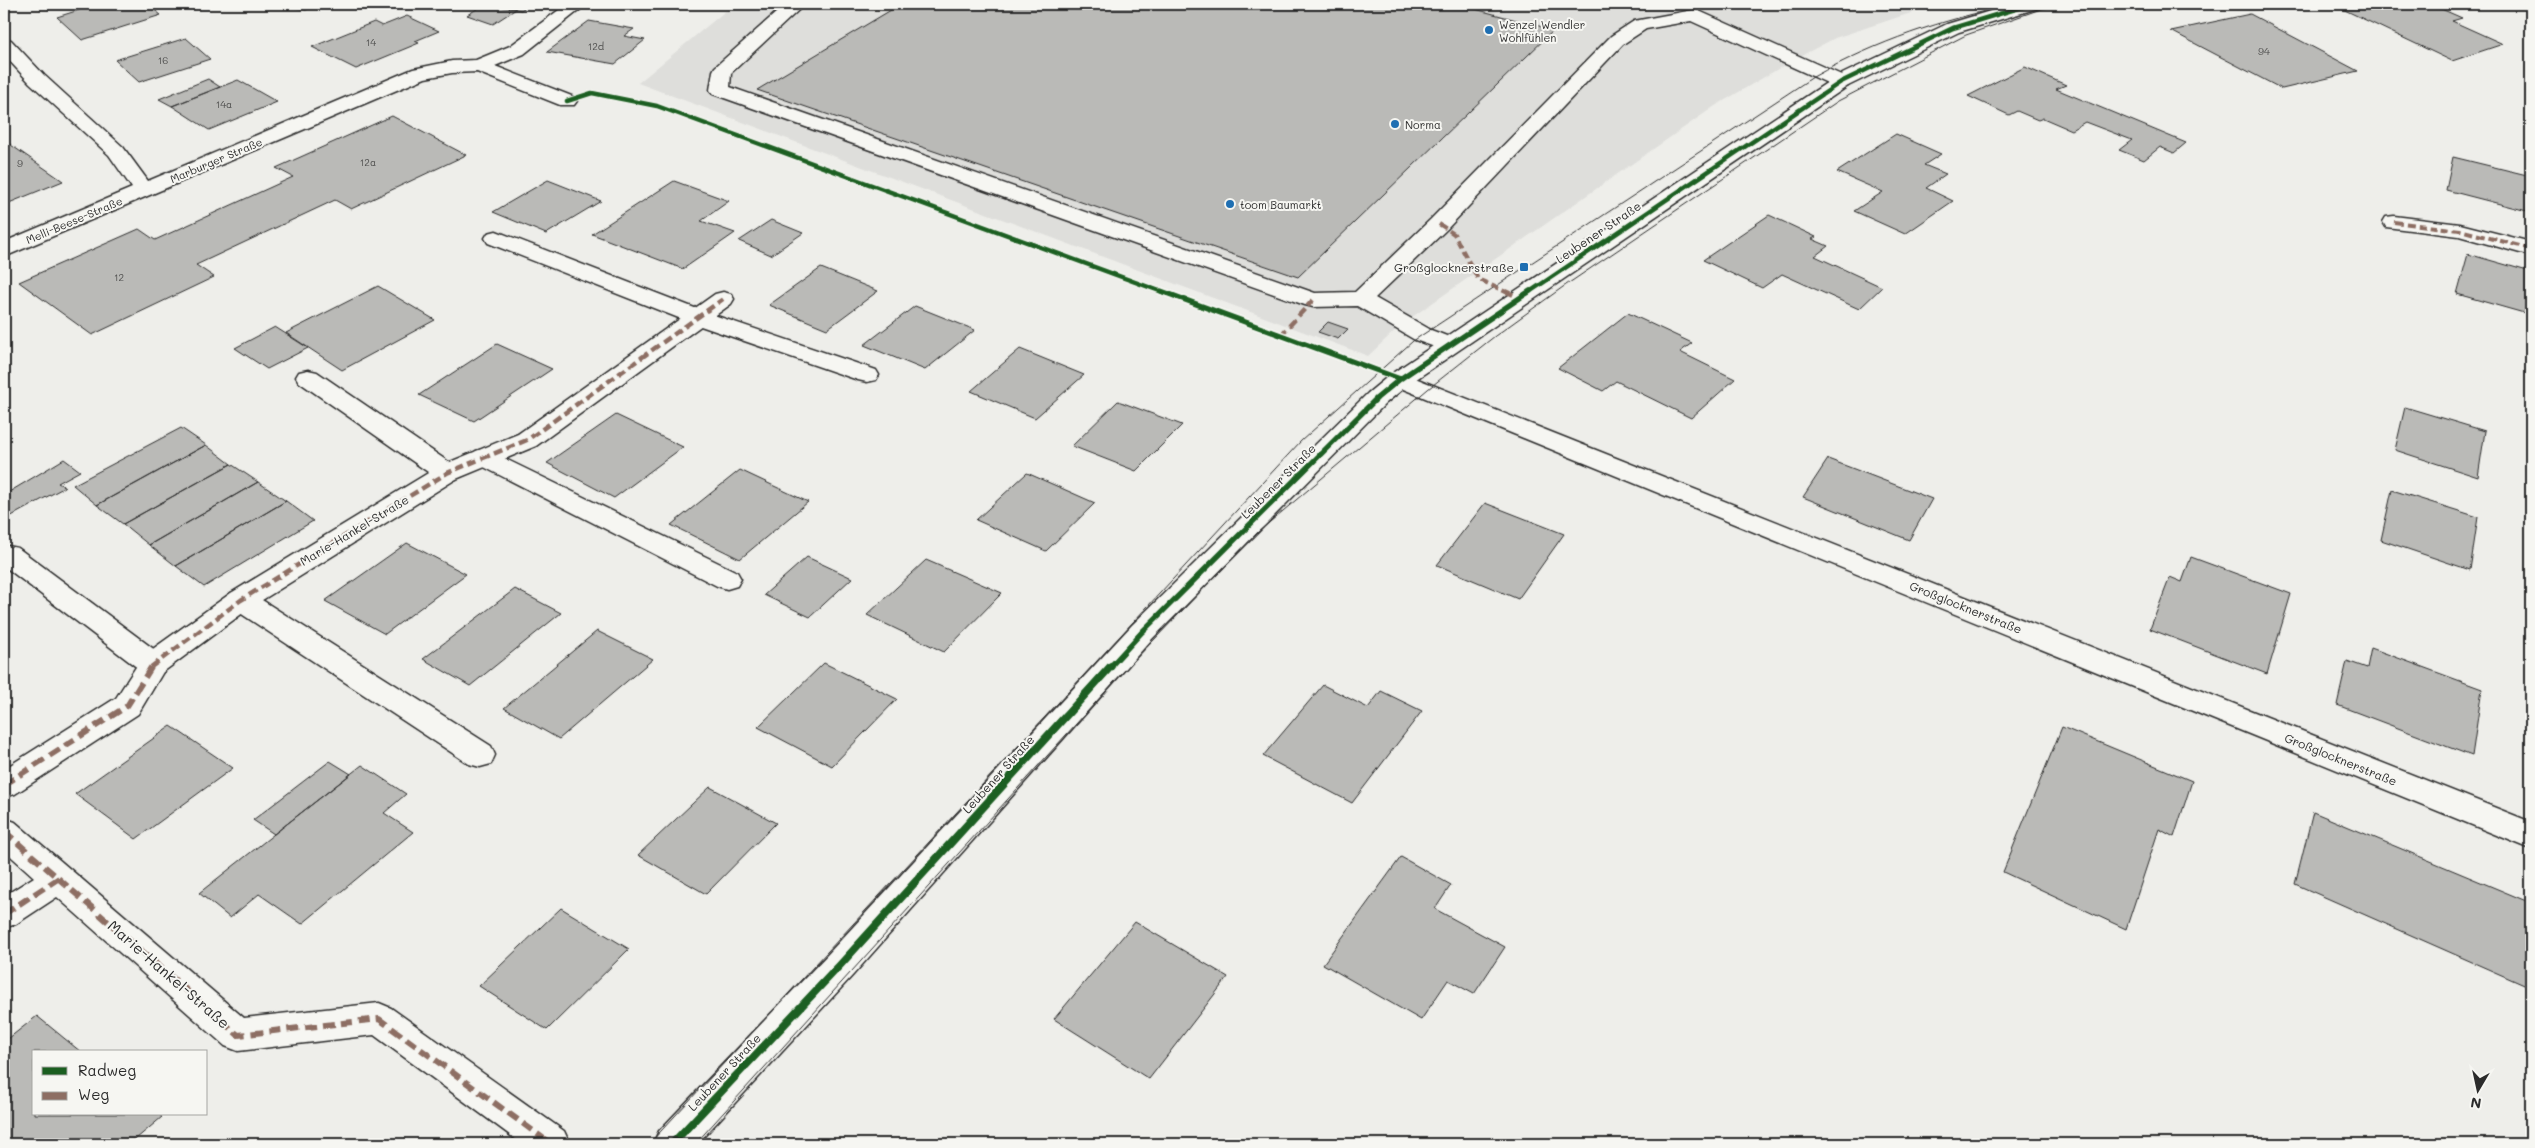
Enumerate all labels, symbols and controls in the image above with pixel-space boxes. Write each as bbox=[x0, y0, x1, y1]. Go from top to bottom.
place label: Wenzel Wendler Wohlfühlen bbox=[1499, 17, 1585, 45]
marker: Wenzel Wendler Wohlfühlen bbox=[1483, 24, 1495, 36]
house number: 14 bbox=[366, 35, 376, 49]
house number: 12d bbox=[588, 39, 604, 53]
house number: 94 bbox=[2258, 44, 2270, 58]
house number: 16 bbox=[158, 53, 168, 67]
house number: 14a bbox=[216, 97, 232, 111]
place label: Norma bbox=[1405, 117, 1441, 132]
marker: Norma bbox=[1389, 118, 1401, 130]
street label: Marburger Straße bbox=[167, 134, 265, 186]
house number: 12a bbox=[360, 155, 376, 169]
house number: 9 bbox=[17, 156, 23, 170]
street label: Melli-Beese-Straße bbox=[23, 193, 125, 247]
place label: toom Baumarkt bbox=[1240, 197, 1322, 212]
street label: Leubener Straße bbox=[1552, 197, 1644, 267]
marker: toom Baumarkt bbox=[1224, 198, 1236, 210]
place label: Großglocknerstraße bbox=[1394, 259, 1514, 275]
marker: Großglocknerstraße bbox=[1518, 261, 1530, 273]
house number: 12 bbox=[114, 270, 124, 284]
street label: Leubener Straße bbox=[1237, 440, 1319, 522]
street label: Marie-Hankel-Straße bbox=[297, 491, 411, 569]
street label: Großglocknerstraße bbox=[1907, 577, 2025, 637]
street label: Großglocknerstraße bbox=[2282, 729, 2400, 789]
street label: Leubener Straße bbox=[959, 732, 1037, 816]
street label: Marie-Hankel-Straße bbox=[104, 915, 234, 1033]
street label: Leubener Straße bbox=[684, 1030, 764, 1114]
legend bbox=[32, 1050, 208, 1116]
text: Radweg bbox=[78, 1060, 136, 1080]
north arrow bbox=[2452, 1066, 2502, 1116]
text: Weg bbox=[78, 1084, 109, 1104]
text: N bbox=[2469, 1093, 2483, 1114]

